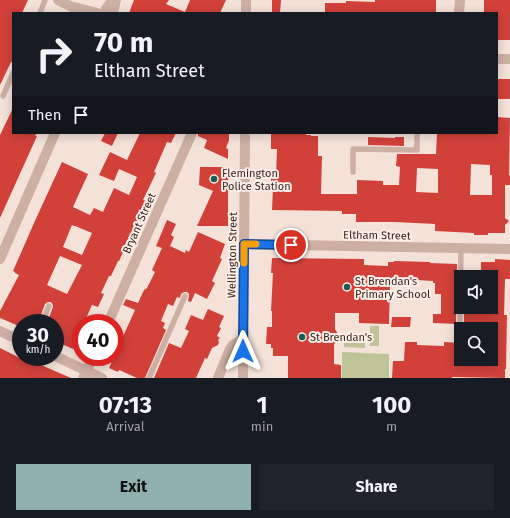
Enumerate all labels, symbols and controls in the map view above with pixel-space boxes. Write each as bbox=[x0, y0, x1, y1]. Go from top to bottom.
text: 70 m bbox=[94, 26, 153, 59]
icon: right bbox=[28, 28, 80, 80]
text: Eltham Street bbox=[94, 60, 205, 82]
icon: arrive bbox=[70, 104, 92, 126]
text: Then bbox=[28, 106, 62, 124]
place label: Flemington Police Station bbox=[222, 167, 291, 193]
marker: Flemington Police Station bbox=[209, 174, 219, 184]
street label: Bryant Street bbox=[120, 191, 159, 256]
street label: Wellington Street bbox=[225, 212, 240, 298]
pin bbox=[274, 228, 308, 262]
street label: Eltham Street bbox=[343, 228, 411, 243]
icon: arrive bbox=[280, 234, 302, 256]
map controls bbox=[454, 270, 498, 366]
button: sound bbox=[454, 270, 498, 314]
place label: St Brendan's Primary School bbox=[355, 275, 430, 301]
marker: St Brendan's Primary School bbox=[342, 282, 352, 292]
speed limit sign: 40 bbox=[72, 314, 124, 366]
button: search bbox=[454, 322, 498, 366]
text: 30 bbox=[27, 323, 49, 347]
position arrow bbox=[222, 330, 264, 372]
place label: St Brendan's bbox=[310, 331, 372, 344]
marker: St Brendan's bbox=[297, 332, 307, 342]
text: km/h bbox=[26, 344, 50, 356]
text: 07:13 bbox=[99, 391, 152, 419]
text: 1 bbox=[256, 391, 268, 419]
text: 100 bbox=[372, 391, 411, 419]
text: Arrival bbox=[106, 419, 144, 434]
text: min bbox=[251, 419, 273, 434]
text: m bbox=[386, 419, 397, 434]
button: Exit bbox=[16, 464, 251, 510]
button: Share bbox=[259, 464, 494, 510]

